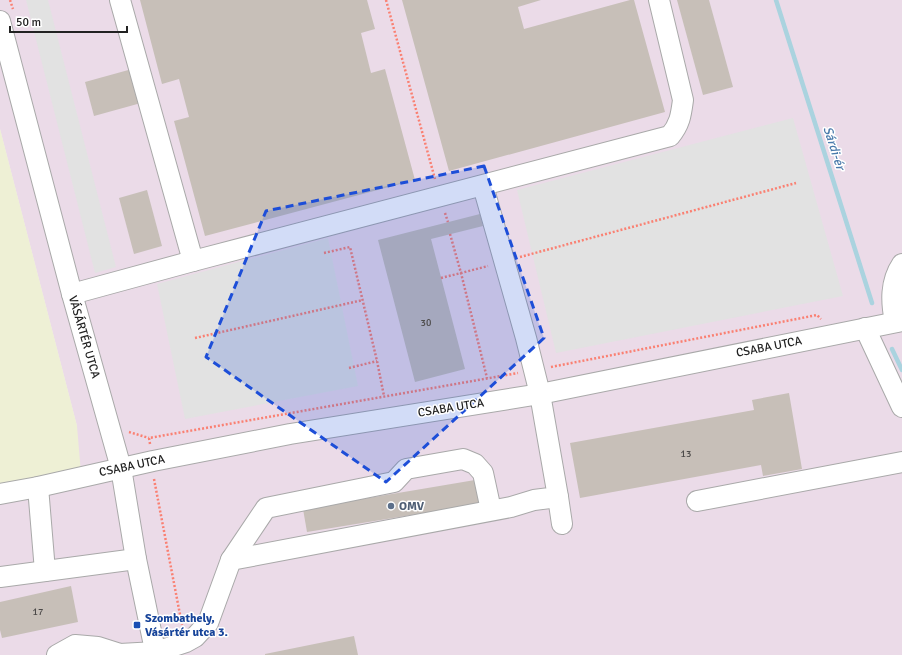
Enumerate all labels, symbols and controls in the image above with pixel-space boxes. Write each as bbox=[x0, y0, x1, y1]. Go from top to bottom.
scale bar bbox=[10, 8, 127, 34]
text: 50 m bbox=[16, 15, 41, 30]
water label: Sárdi-ér bbox=[819, 124, 849, 174]
street label: VÁSÁRTÉR UTCA bbox=[65, 294, 103, 381]
house number: 30 bbox=[421, 317, 431, 329]
street label: CSABA UTCA bbox=[735, 333, 804, 361]
street label: CSABA UTCA bbox=[417, 395, 486, 421]
house number: 13 bbox=[681, 448, 691, 460]
street label: CSABA UTCA bbox=[98, 452, 167, 480]
place label: OMV bbox=[399, 499, 425, 514]
marker: OMV bbox=[386, 501, 396, 511]
house number: 17 bbox=[33, 606, 43, 618]
place label: Szombathely, Vásártér utca 3. bbox=[145, 611, 228, 640]
marker: Szombathely, Vásártér utca 3. bbox=[132, 620, 142, 630]

